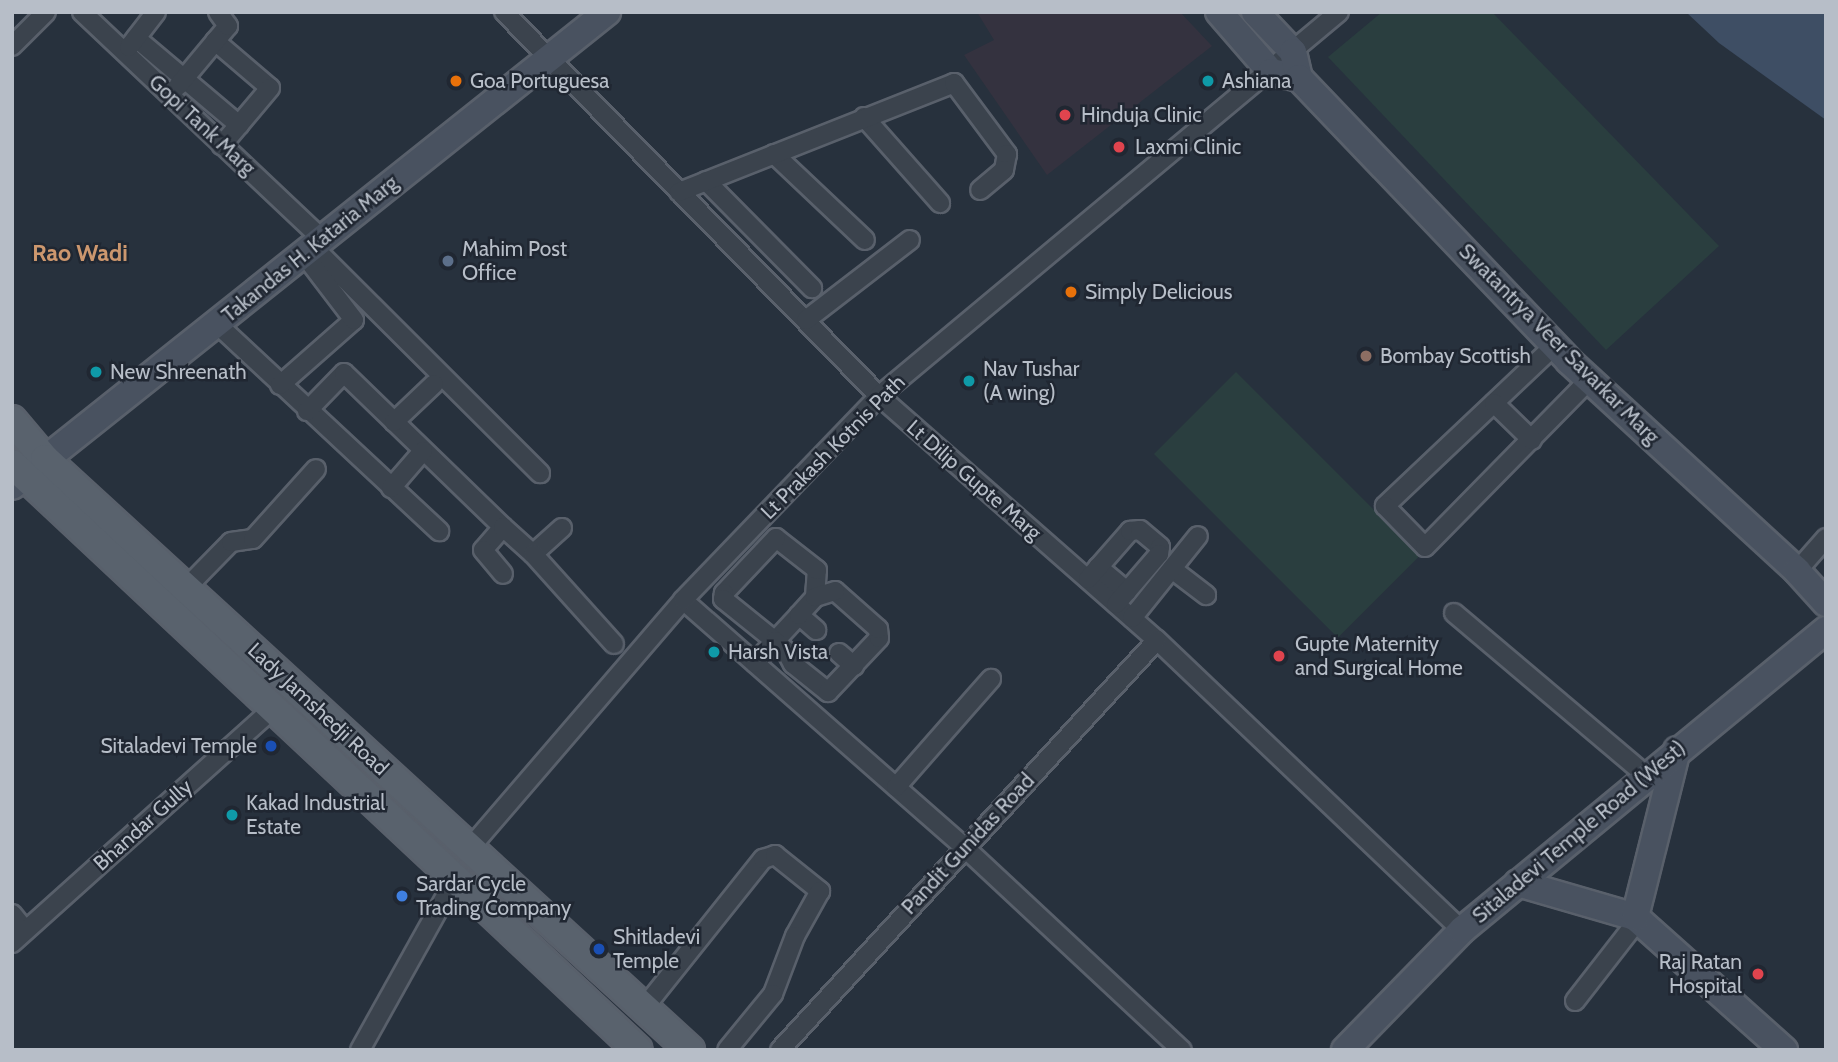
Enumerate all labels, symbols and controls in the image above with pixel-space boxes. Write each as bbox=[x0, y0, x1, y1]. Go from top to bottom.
place label: Goa Portuguesa bbox=[470, 68, 609, 94]
place label: Ashiana bbox=[1222, 68, 1291, 94]
street label: Gopi Tank Marg bbox=[144, 69, 260, 181]
marker: Goa Portuguesa bbox=[448, 73, 464, 89]
marker: Ashiana bbox=[1200, 73, 1216, 89]
place label: Hinduja Clinic bbox=[1081, 102, 1202, 128]
marker: Hinduja Clinic bbox=[1055, 105, 1075, 125]
place label: Laxmi Clinic bbox=[1135, 134, 1241, 160]
marker: Laxmi Clinic bbox=[1109, 137, 1129, 157]
street label: Takandas H. Kataria Marg bbox=[217, 170, 403, 328]
place label: Mahim Post Office bbox=[462, 236, 567, 286]
district label: Rao Wadi bbox=[32, 239, 128, 267]
street label: Swatantrya Veer Savarkar Marg bbox=[1454, 239, 1664, 449]
marker: Mahim Post Office bbox=[440, 253, 456, 269]
place label: Simply Delicious bbox=[1085, 279, 1232, 305]
marker: Simply Delicious bbox=[1063, 284, 1079, 300]
place label: Bombay Scottish bbox=[1380, 343, 1531, 369]
marker: Bombay Scottish bbox=[1358, 348, 1374, 364]
place label: Nav Tushar (A wing) bbox=[983, 356, 1079, 406]
place label: New Shreenath bbox=[110, 359, 247, 385]
marker: New Shreenath bbox=[88, 364, 104, 380]
street label: Lt Prakash Kotnis Path bbox=[756, 370, 910, 524]
marker: Nav Tushar (A wing) bbox=[961, 373, 977, 389]
street label: Lt Dilip Gupte Marg bbox=[902, 415, 1046, 545]
place label: Gupte Maternity and Surgical Home bbox=[1295, 631, 1463, 681]
street label: Lady Jamshedji Road bbox=[243, 637, 393, 781]
place label: Harsh Vista bbox=[728, 639, 828, 665]
marker: Harsh Vista bbox=[706, 644, 722, 660]
marker: Gupte Maternity and Surgical Home bbox=[1269, 646, 1289, 666]
place label: Sitaladevi Temple bbox=[100, 733, 257, 759]
street label: Sitaladevi Temple Road (West) bbox=[1467, 735, 1691, 929]
marker: Sitaladevi Temple bbox=[263, 738, 279, 754]
street label: Pandit Gunidas Road bbox=[896, 768, 1040, 920]
street label: Bhandar Gully bbox=[88, 774, 198, 876]
place label: Kakad Industrial Estate bbox=[246, 790, 385, 840]
marker: Kakad Industrial Estate bbox=[224, 807, 240, 823]
place label: Sardar Cycle Trading Company bbox=[416, 871, 571, 921]
marker: Sardar Cycle Trading Company bbox=[394, 888, 410, 904]
place label: Shitladevi Temple bbox=[613, 924, 700, 974]
marker: Shitladevi Temple bbox=[591, 941, 607, 957]
place label: Raj Ratan Hospital bbox=[1659, 949, 1742, 999]
marker: Raj Ratan Hospital bbox=[1748, 964, 1768, 984]

